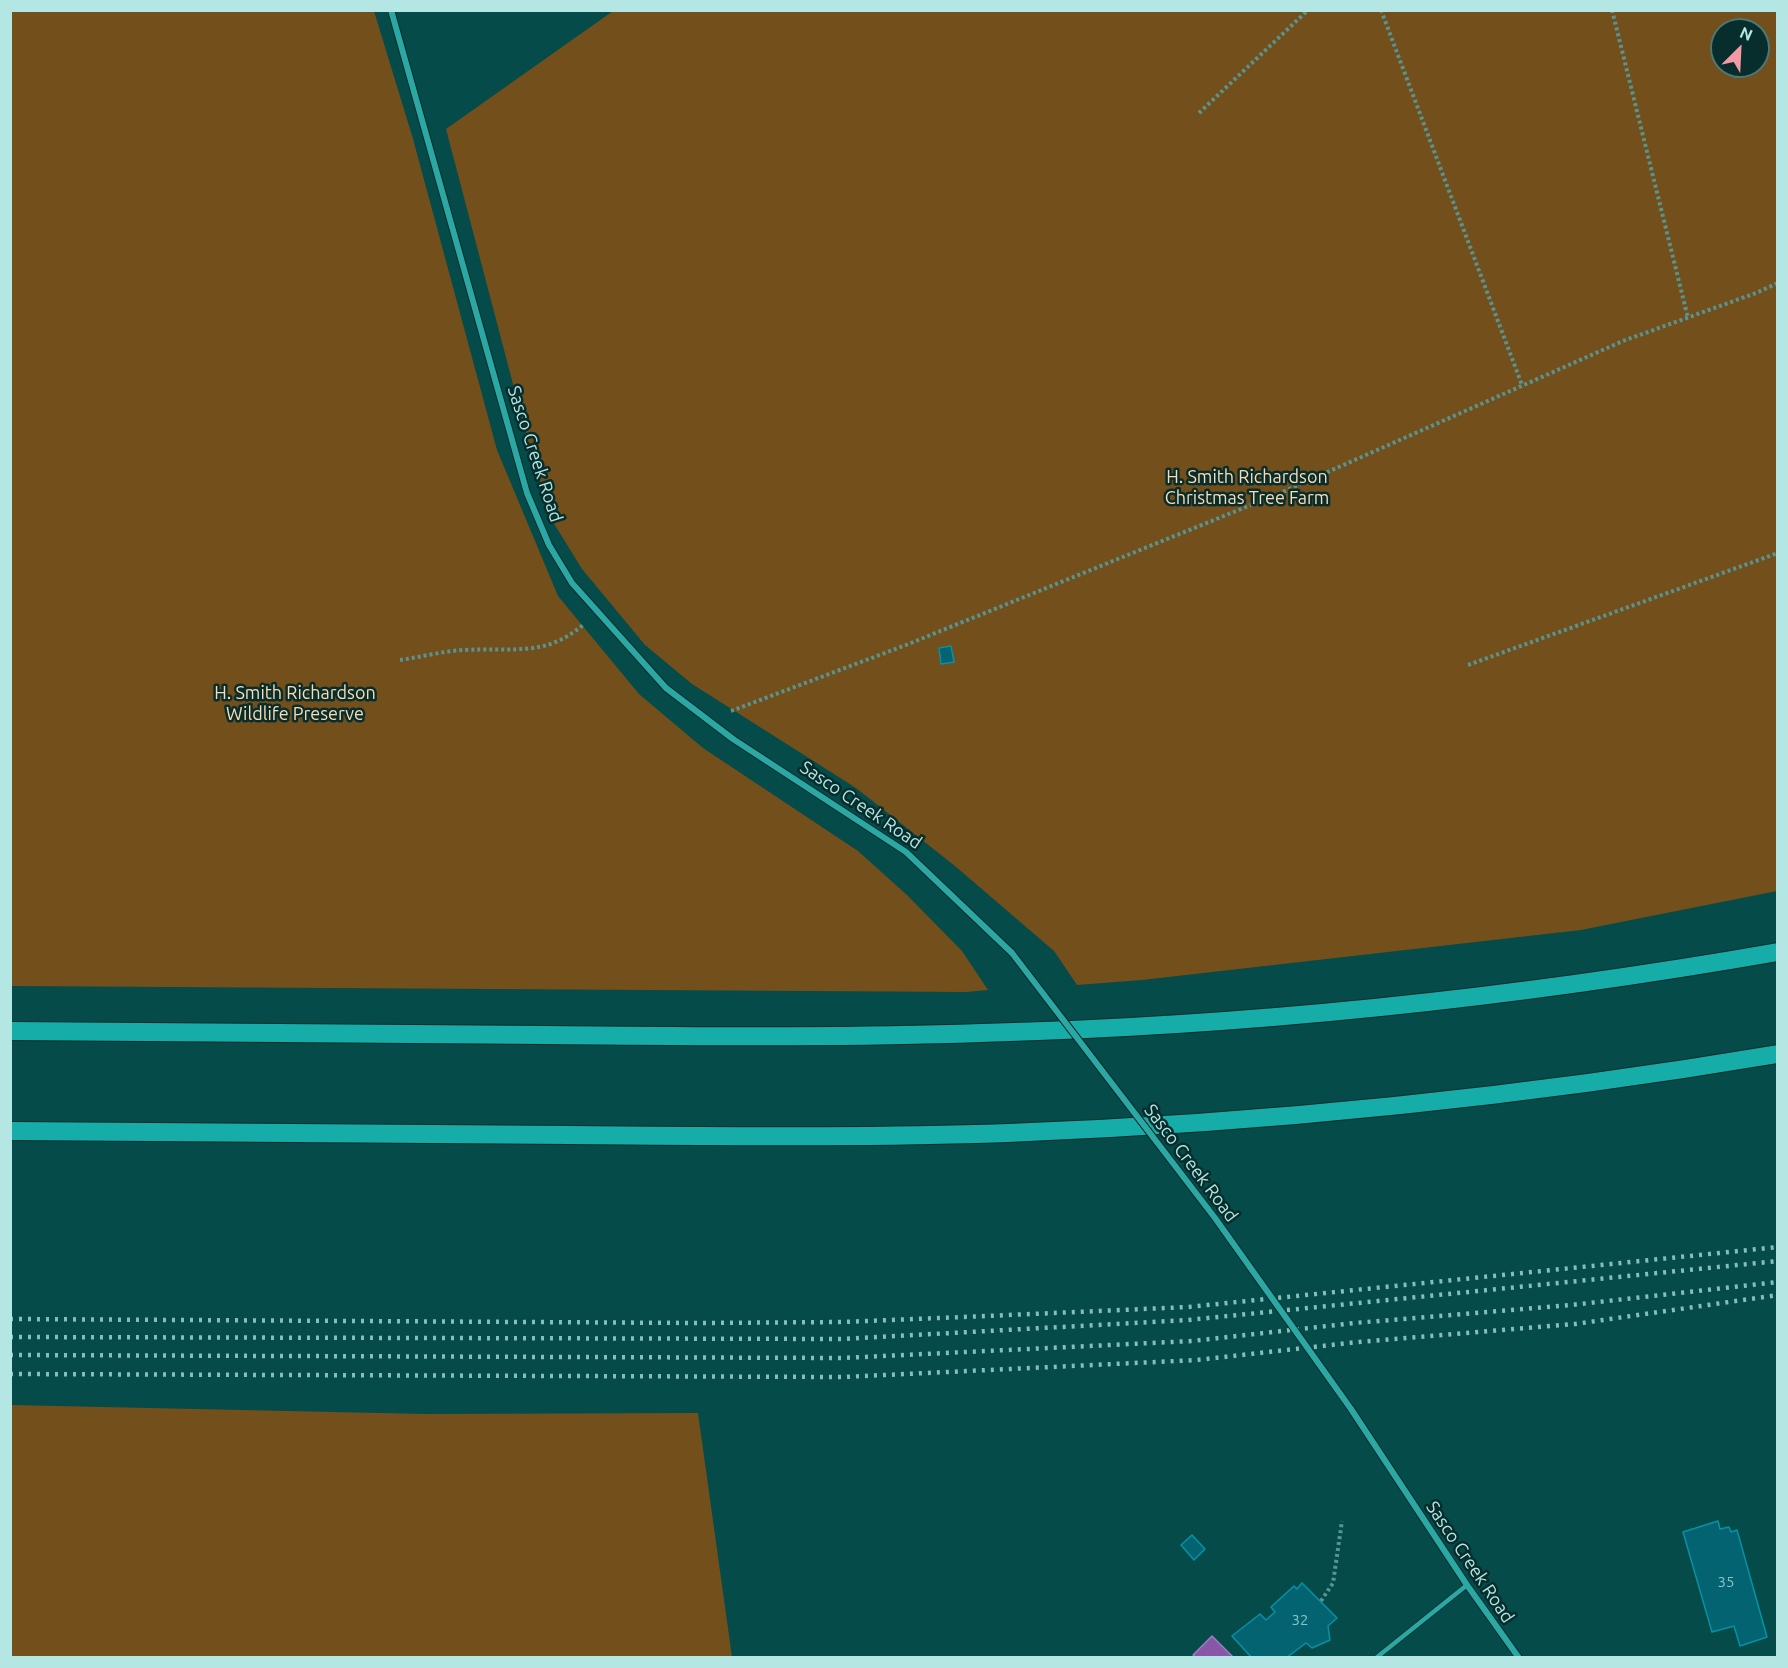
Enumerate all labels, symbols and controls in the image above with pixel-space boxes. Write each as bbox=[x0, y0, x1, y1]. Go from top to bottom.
north arrow bbox=[1710, 18, 1770, 78]
text: N bbox=[1737, 23, 1756, 44]
street label: Sasco Creek Road bbox=[503, 383, 567, 525]
park label: H. Smith Richardson Christmas Tree Farm bbox=[1165, 466, 1329, 508]
park label: H. Smith Richardson Wildlife Preserve bbox=[214, 682, 376, 724]
street label: Sasco Creek Road bbox=[796, 756, 926, 854]
street label: Sasco Creek Road bbox=[1140, 1100, 1242, 1226]
street label: Sasco Creek Road bbox=[1421, 1497, 1519, 1627]
house number: 35 bbox=[1718, 1573, 1734, 1591]
house number: 32 bbox=[1292, 1611, 1308, 1629]

